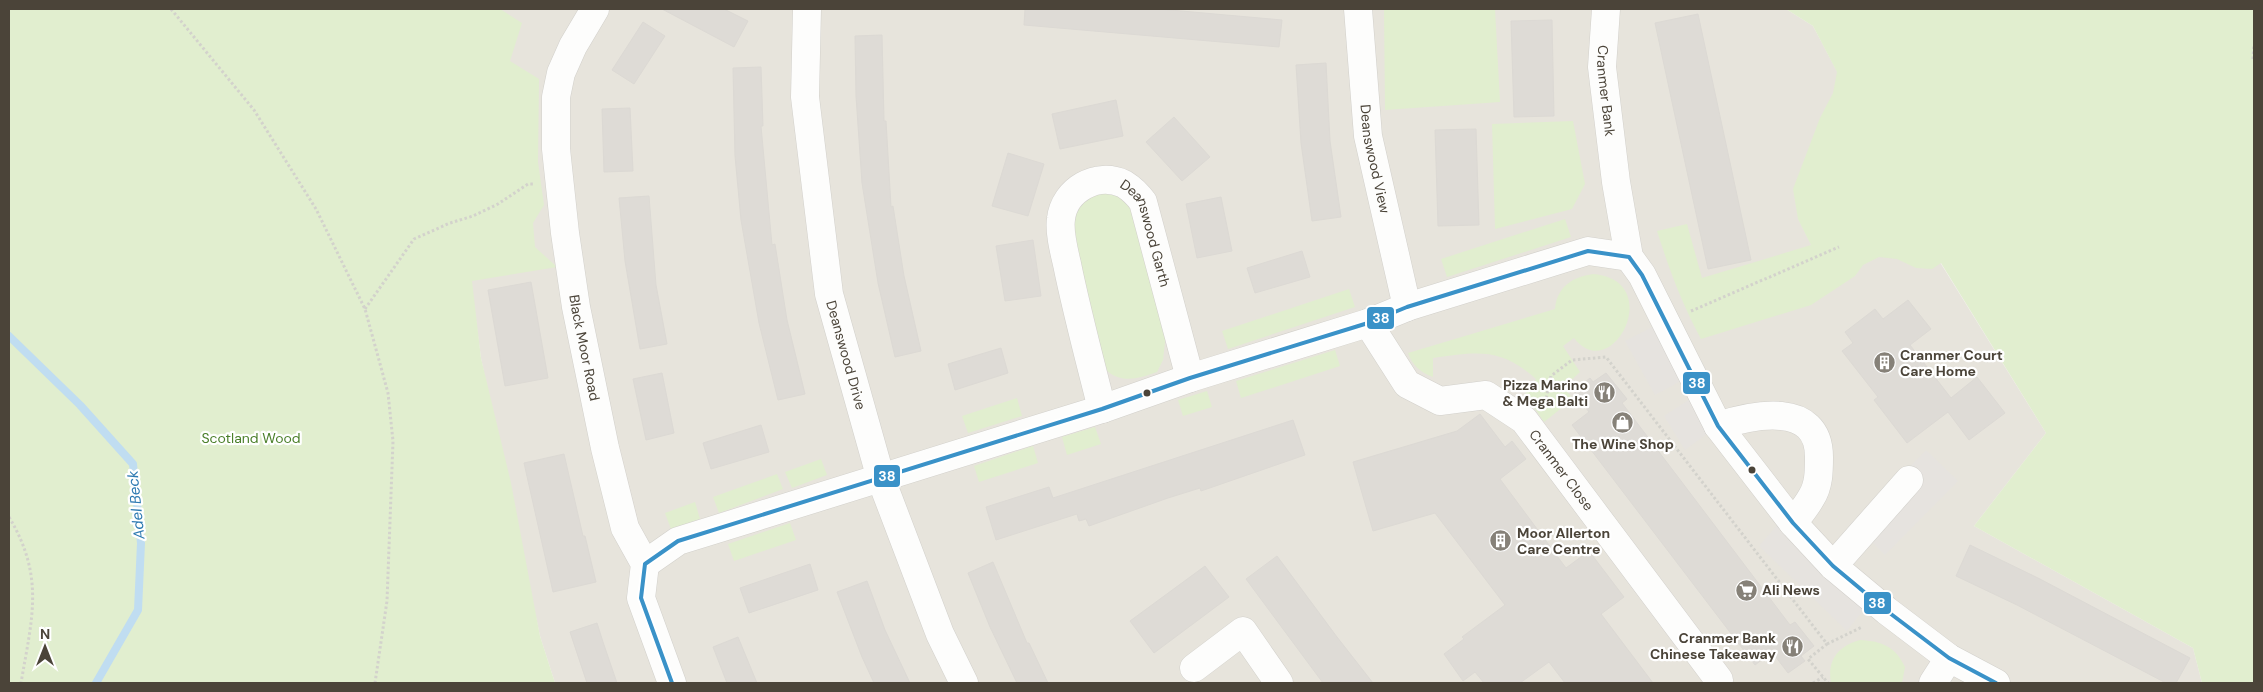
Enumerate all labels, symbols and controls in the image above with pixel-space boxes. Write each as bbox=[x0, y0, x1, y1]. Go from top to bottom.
street label: Cranmer Bank bbox=[1593, 45, 1619, 137]
street label: Deanswood View bbox=[1357, 104, 1394, 215]
street label: Deanswood Garth bbox=[1117, 175, 1174, 289]
street label: Black Moor Road bbox=[565, 293, 604, 402]
street label: Deanswood Drive bbox=[822, 298, 870, 412]
line badge: 38 bbox=[1366, 306, 1395, 330]
text: 38 bbox=[1372, 309, 1390, 327]
place label: Cranmer Court Care Home bbox=[1900, 346, 2003, 380]
building icon: Cranmer Court Care Home bbox=[1872, 351, 1896, 375]
line badge: 38 bbox=[1682, 371, 1711, 395]
text: 38 bbox=[1688, 374, 1706, 392]
place label: Pizza Marino & Mega Balti bbox=[1503, 376, 1588, 410]
restaurant icon: Pizza Marino & Mega Balti bbox=[1592, 381, 1616, 405]
unlabelled marker bbox=[1142, 388, 1152, 398]
shop icon: The Wine Shop bbox=[1611, 410, 1635, 434]
street label: Cranmer Close bbox=[1525, 426, 1598, 514]
park label: Scotland Wood bbox=[201, 429, 301, 447]
place label: The Wine Shop bbox=[1572, 435, 1674, 453]
line badge: 38 bbox=[873, 464, 901, 488]
unlabelled marker bbox=[1747, 465, 1757, 475]
text: 38 bbox=[878, 467, 896, 485]
water label: Adel Beck bbox=[122, 469, 150, 541]
place label: Moor Allerton Care Centre bbox=[1517, 524, 1610, 558]
building icon: Moor Allerton Care Centre bbox=[1489, 529, 1513, 553]
supermarket icon: Ali News bbox=[1734, 578, 1758, 602]
place label: Ali News bbox=[1762, 581, 1820, 599]
line badge: 38 bbox=[1863, 591, 1892, 615]
text: 38 bbox=[1868, 594, 1886, 612]
north arrow bbox=[20, 622, 70, 672]
text: N bbox=[40, 625, 50, 643]
place label: Cranmer Bank Chinese Takeaway bbox=[1650, 629, 1777, 663]
restaurant icon: Cranmer Bank Chinese Takeaway bbox=[1780, 634, 1804, 658]

